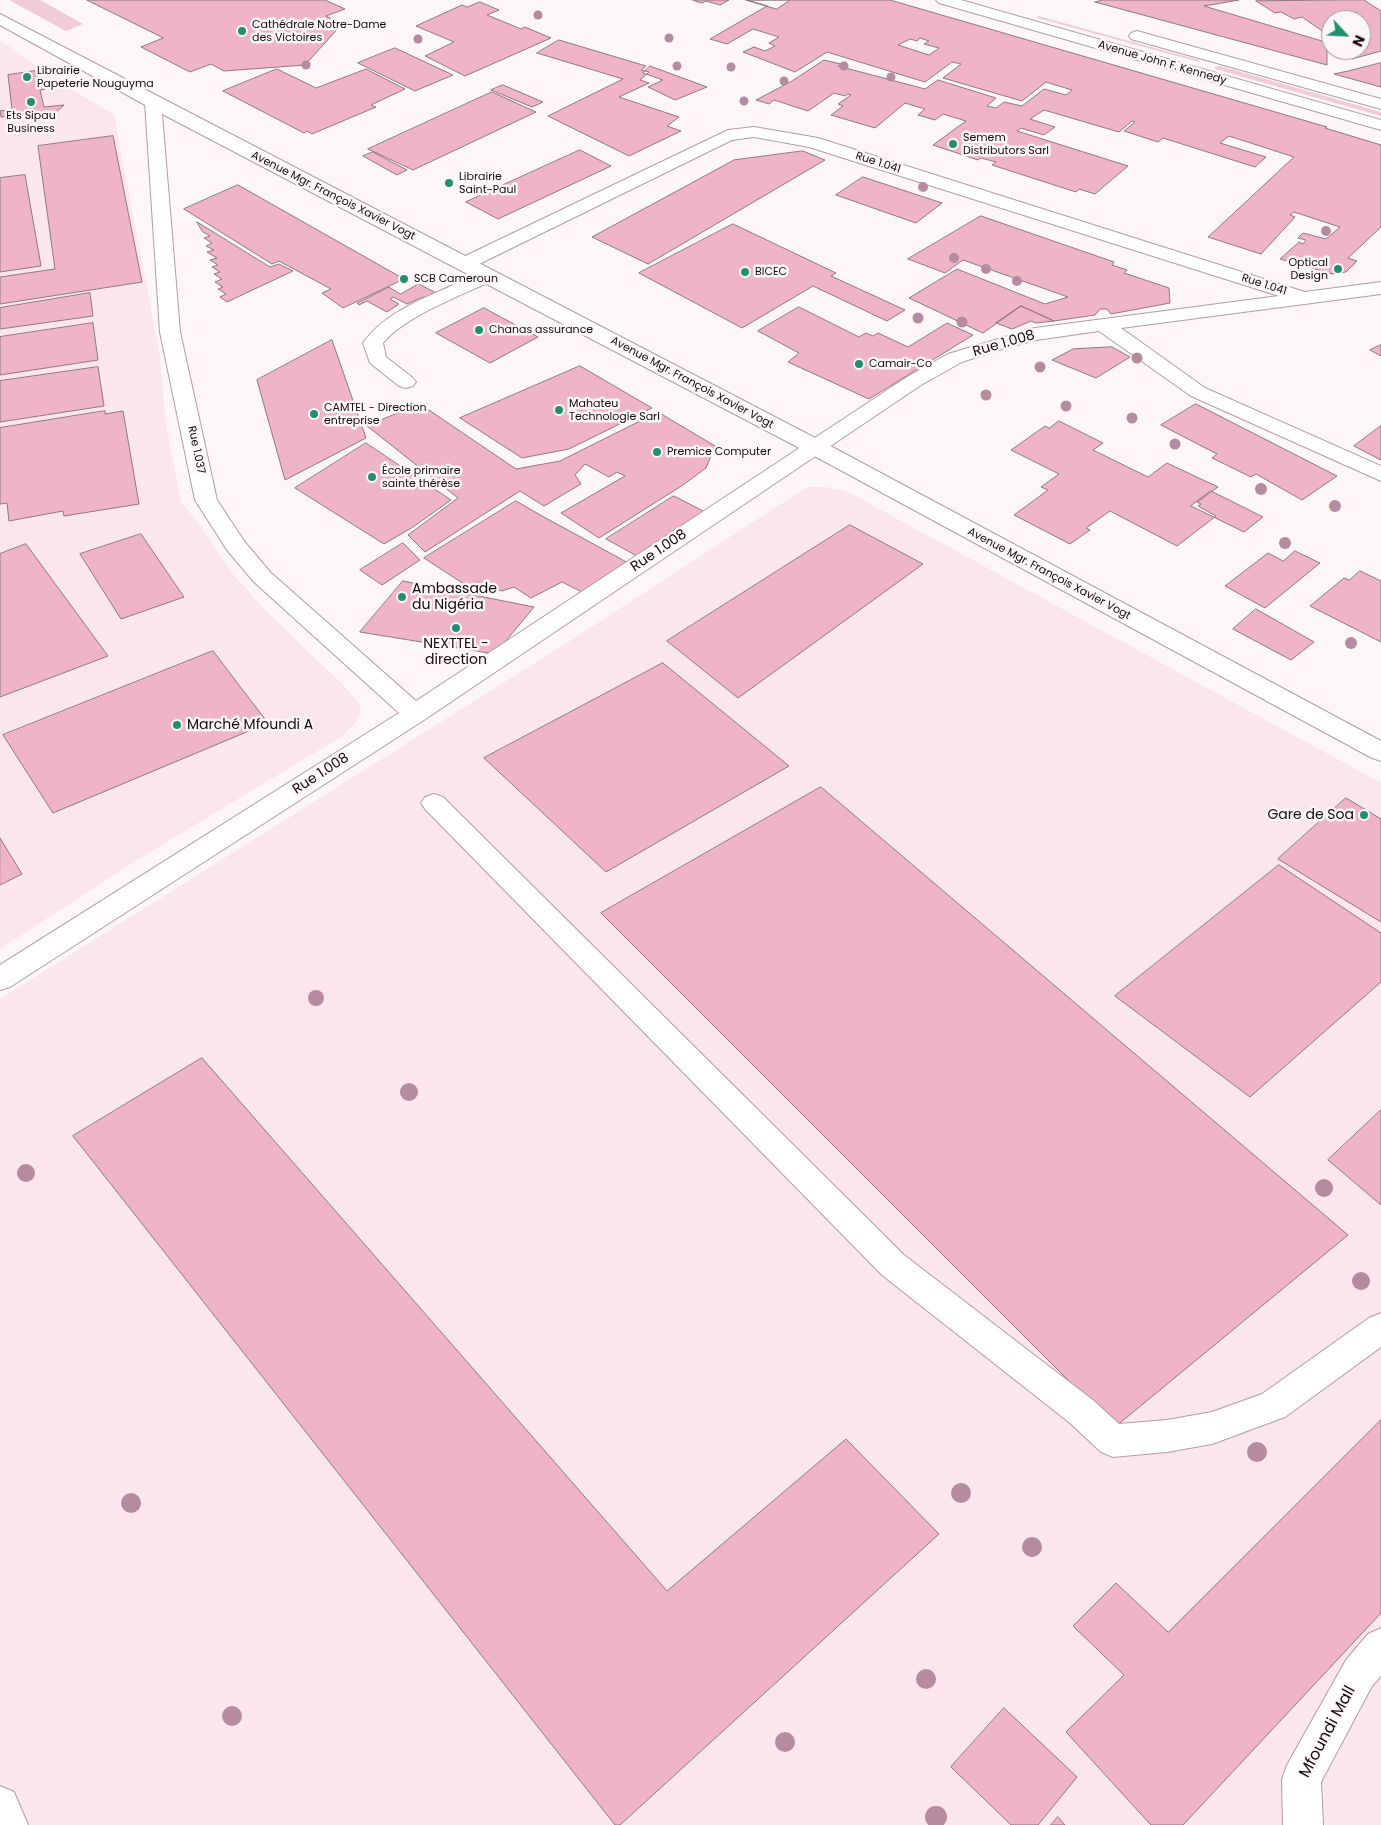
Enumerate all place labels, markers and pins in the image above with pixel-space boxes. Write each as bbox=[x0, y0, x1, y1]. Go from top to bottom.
place label: Cathédrale Notre-Dame des Victoires bbox=[252, 18, 386, 44]
marker: Cathédrale Notre-Dame des Victoires bbox=[236, 25, 248, 37]
place label: Librairie Papeterie Nouguyma bbox=[37, 64, 154, 90]
marker: Librairie Papeterie Nouguyma bbox=[21, 71, 33, 83]
marker: Ets Sipau Business bbox=[25, 96, 37, 108]
place label: Ets Sipau Business bbox=[6, 109, 56, 135]
place label: Semem Distributors Sarl bbox=[963, 131, 1049, 157]
marker: Semem Distributors Sarl bbox=[947, 138, 959, 150]
place label: Librairie Saint-Paul bbox=[459, 170, 516, 196]
marker: Librairie Saint-Paul bbox=[443, 177, 455, 189]
place label: Optical Design bbox=[1288, 256, 1328, 282]
marker: Optical Design bbox=[1332, 263, 1344, 275]
place label: BICEC bbox=[755, 265, 787, 279]
marker: BICEC bbox=[739, 266, 751, 278]
place label: SCB Cameroun bbox=[414, 272, 498, 286]
marker: SCB Cameroun bbox=[398, 273, 410, 285]
place label: Chanas assurance bbox=[489, 323, 593, 337]
marker: Chanas assurance bbox=[473, 324, 485, 336]
place label: Camair-Co bbox=[869, 357, 932, 371]
marker: Camair-Co bbox=[853, 358, 865, 370]
place label: Mahateu Technologie Sarl bbox=[569, 397, 660, 423]
place label: CAMTEL - Direction entreprise bbox=[324, 401, 427, 427]
marker: Mahateu Technologie Sarl bbox=[553, 404, 565, 416]
marker: CAMTEL - Direction entreprise bbox=[308, 408, 320, 420]
place label: Premice Computer bbox=[667, 445, 771, 459]
marker: Premice Computer bbox=[651, 446, 663, 458]
place label: École primaire sainte thérèse bbox=[382, 464, 460, 490]
marker: École primaire sainte thérèse bbox=[366, 471, 378, 483]
place label: Ambassade du Nigéria bbox=[412, 581, 497, 614]
marker: Ambassade du Nigéria bbox=[396, 591, 408, 603]
marker: NEXTTEL - direction bbox=[450, 622, 462, 634]
place label: NEXTTEL - direction bbox=[423, 636, 489, 669]
place label: Marché Mfoundi A bbox=[187, 717, 313, 733]
marker: Marché Mfoundi A bbox=[171, 719, 183, 731]
place label: Gare de Soa bbox=[1267, 807, 1354, 823]
marker: Gare de Soa bbox=[1358, 809, 1370, 821]

